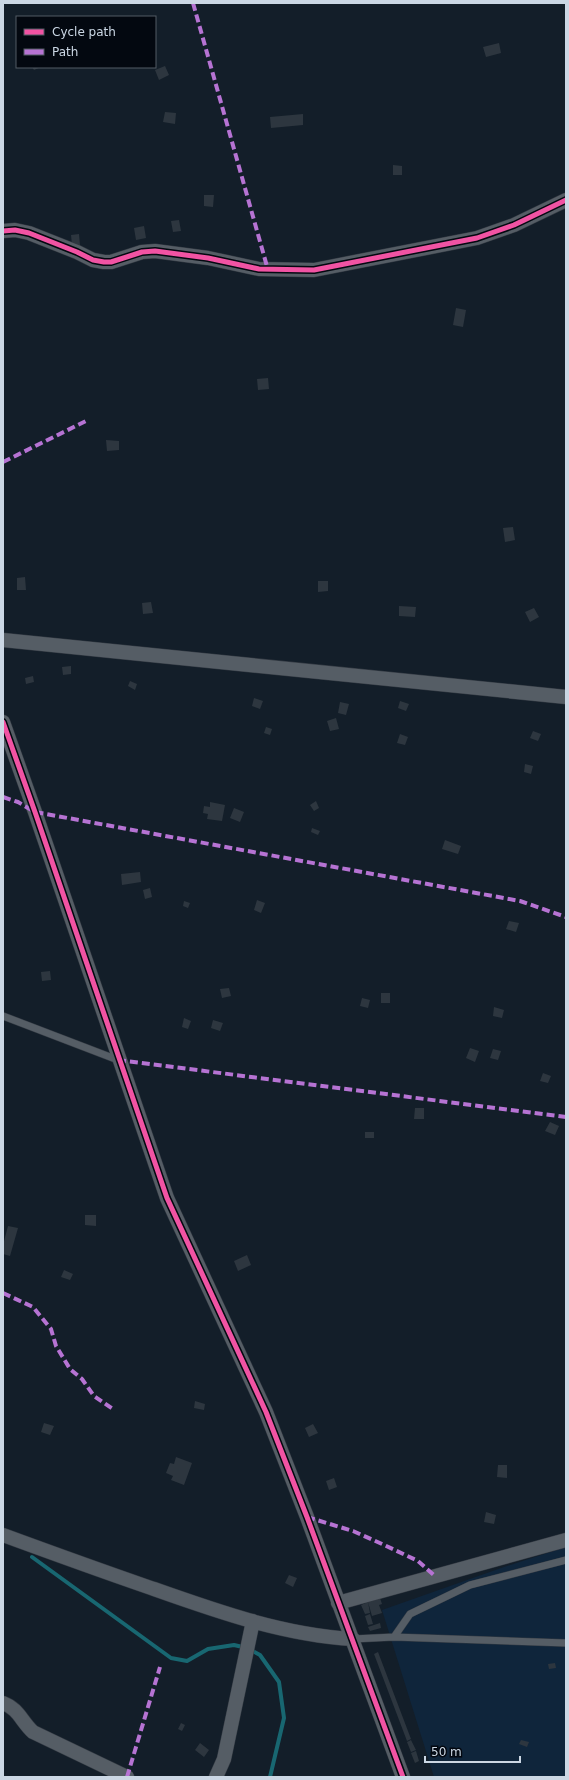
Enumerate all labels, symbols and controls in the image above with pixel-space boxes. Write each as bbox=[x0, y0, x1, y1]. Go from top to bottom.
legend bbox=[16, 16, 156, 68]
text: Cycle path bbox=[52, 25, 116, 39]
text: Path bbox=[52, 45, 78, 59]
scale bar bbox=[425, 1738, 520, 1764]
text: 50 m bbox=[431, 1745, 462, 1759]

